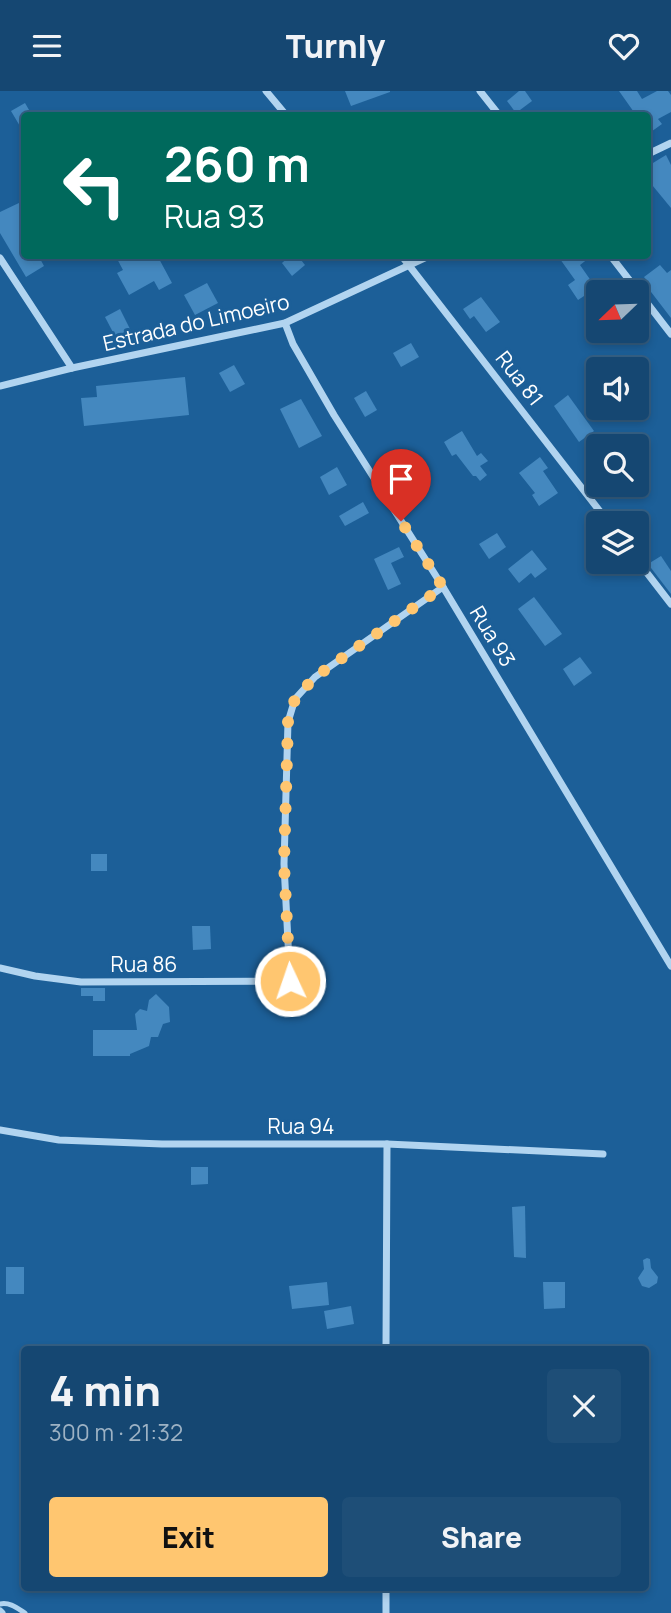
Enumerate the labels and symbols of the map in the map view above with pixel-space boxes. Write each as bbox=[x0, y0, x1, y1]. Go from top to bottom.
north arrow bbox=[586, 280, 649, 343]
street label: Estrada do Limoeiro bbox=[100, 287, 292, 357]
street label: Rua 81 bbox=[490, 345, 550, 411]
pin bbox=[371, 449, 431, 521]
street label: Rua 93 bbox=[464, 600, 522, 672]
position arrow bbox=[253, 944, 327, 1018]
street label: Rua 86 bbox=[111, 950, 177, 978]
street label: Rua 94 bbox=[268, 1112, 335, 1140]

